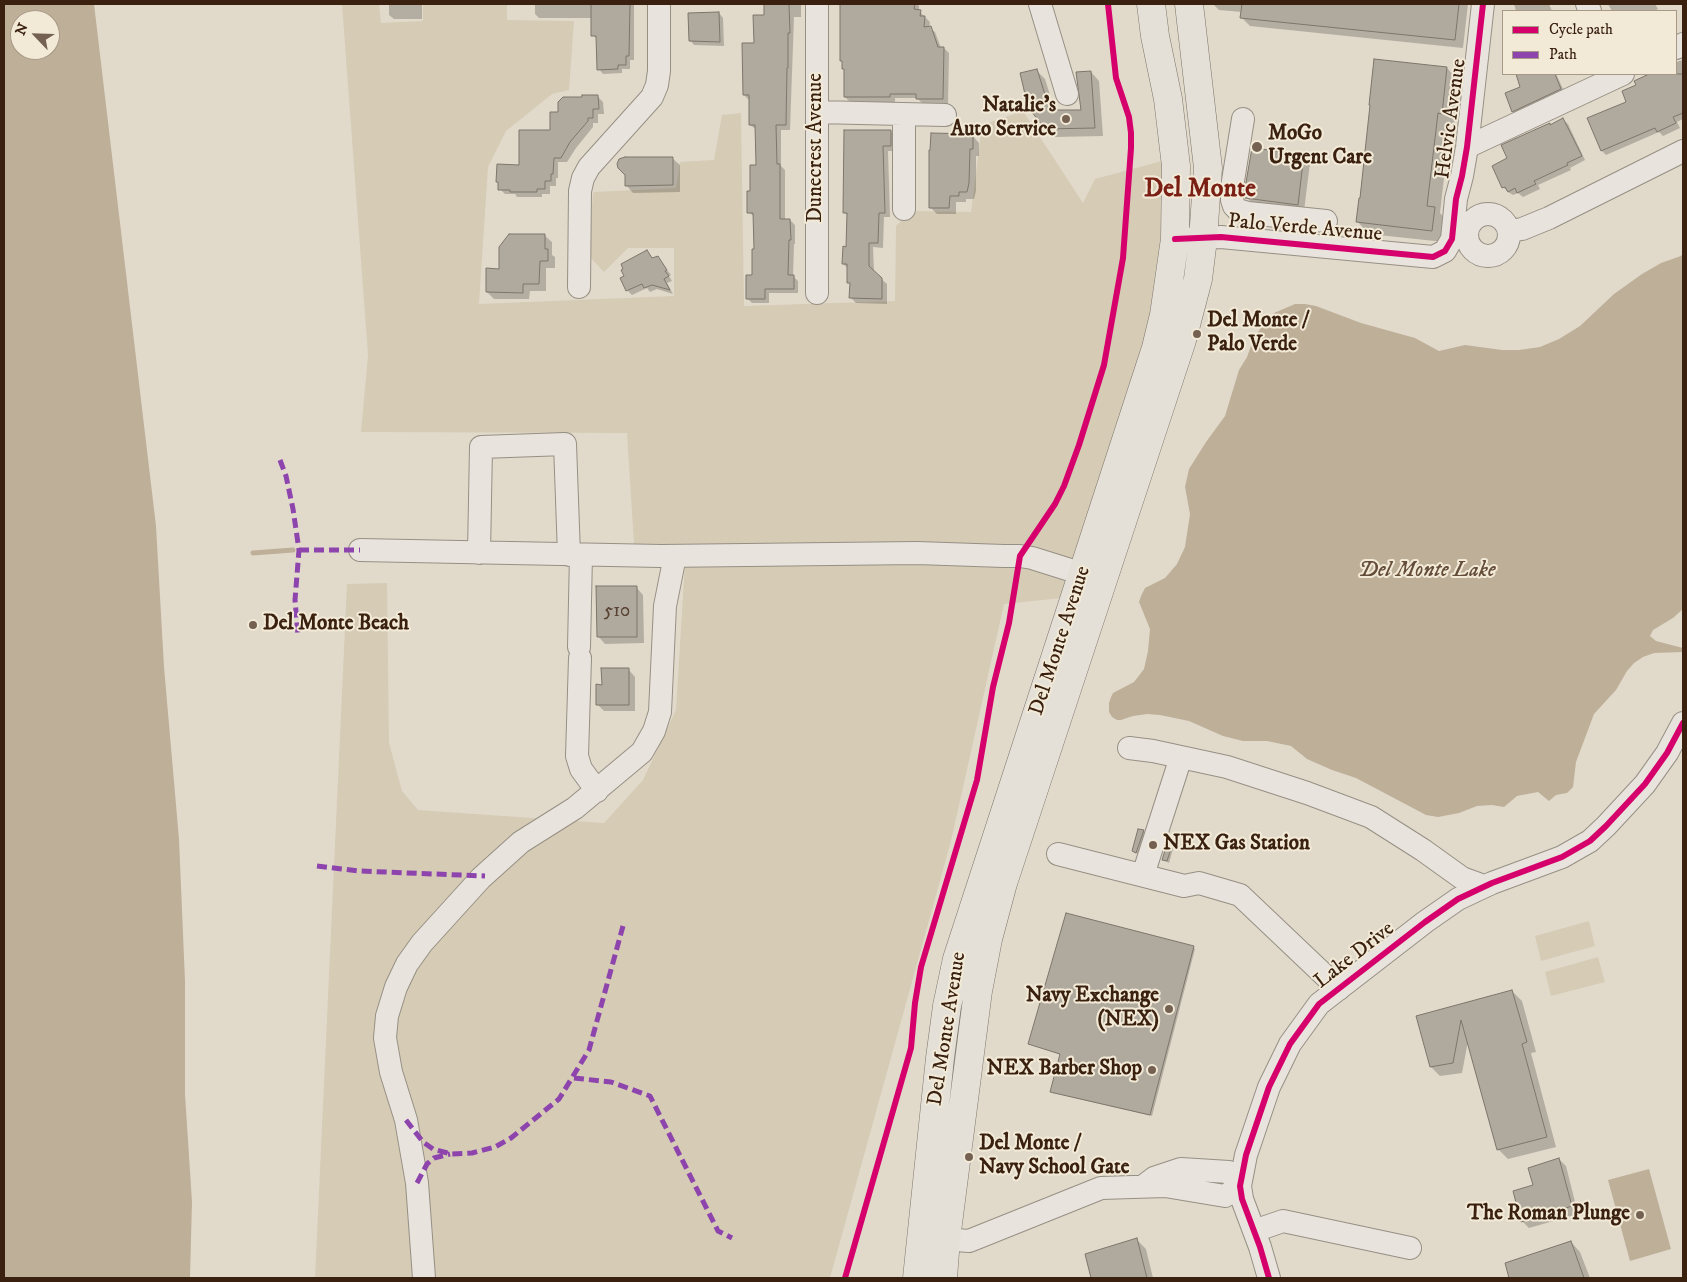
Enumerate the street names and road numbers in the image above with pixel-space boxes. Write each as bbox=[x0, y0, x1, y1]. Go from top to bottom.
street label: Helvic Avenue bbox=[1431, 57, 1473, 181]
street label: Dunecrest Avenue bbox=[804, 73, 830, 223]
street label: Palo Verde Avenue bbox=[1227, 210, 1383, 248]
street label: Del Monte Avenue bbox=[1025, 563, 1097, 719]
street label: Lake Drive bbox=[1310, 917, 1400, 995]
street label: Del Monte Avenue bbox=[923, 950, 973, 1108]

